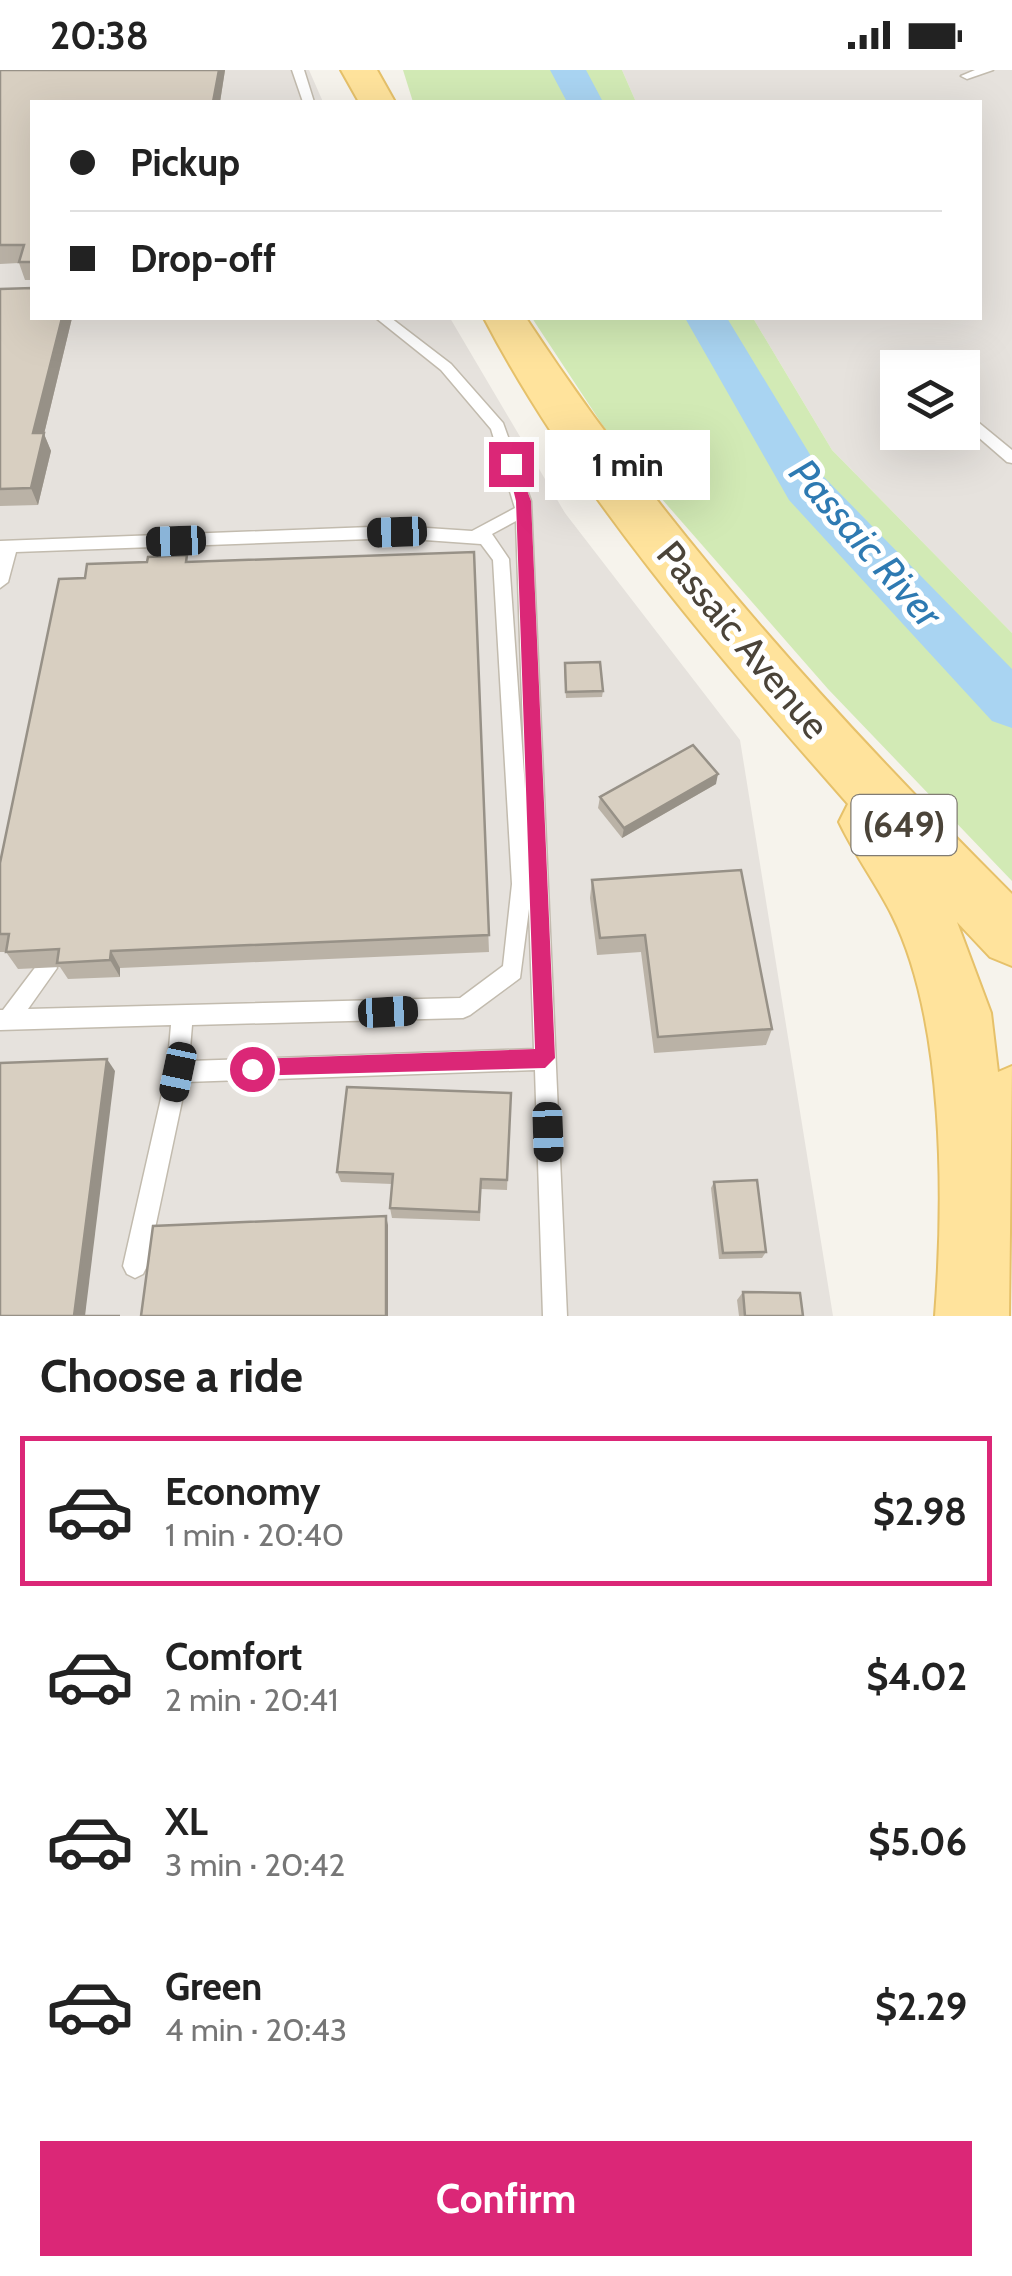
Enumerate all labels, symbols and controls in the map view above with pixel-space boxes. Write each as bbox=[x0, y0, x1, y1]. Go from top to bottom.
text: 20:38 bbox=[50, 12, 149, 59]
text: Pickup bbox=[130, 139, 240, 186]
text: Drop-off bbox=[130, 235, 276, 282]
map controls bbox=[880, 350, 980, 450]
button: layers bbox=[880, 350, 980, 450]
callout: 1 min bbox=[546, 429, 711, 499]
route end bbox=[489, 442, 534, 487]
text: 1 min bbox=[591, 445, 664, 484]
water label: Passaic River bbox=[780, 448, 954, 638]
car bbox=[366, 516, 428, 548]
car bbox=[145, 525, 207, 557]
street label: Passaic Avenue bbox=[647, 531, 840, 748]
road number: (649) bbox=[852, 795, 956, 855]
car bbox=[357, 995, 419, 1029]
car bbox=[157, 1040, 199, 1104]
route start bbox=[230, 1047, 275, 1092]
car bbox=[532, 1101, 564, 1163]
text: Choose a ride bbox=[40, 1349, 303, 1403]
icon: car bbox=[45, 1466, 135, 1556]
text: Economy bbox=[165, 1468, 320, 1515]
text: $2.98 bbox=[873, 1488, 967, 1535]
text: 1 min · 20:40 bbox=[165, 1515, 344, 1554]
icon: car bbox=[45, 1631, 135, 1721]
text: Comfort bbox=[165, 1633, 302, 1680]
text: $4.02 bbox=[866, 1653, 967, 1700]
text: 2 min · 20:41 bbox=[165, 1680, 338, 1719]
icon: car bbox=[45, 1796, 135, 1886]
text: XL bbox=[165, 1798, 208, 1845]
text: $5.06 bbox=[868, 1818, 967, 1865]
text: 3 min · 20:42 bbox=[165, 1845, 345, 1884]
icon: car bbox=[45, 1961, 135, 2051]
text: Green bbox=[165, 1963, 262, 2010]
text: $2.29 bbox=[875, 1983, 967, 2030]
text: 4 min · 20:43 bbox=[165, 2010, 347, 2049]
button: Confirm bbox=[40, 2141, 972, 2256]

